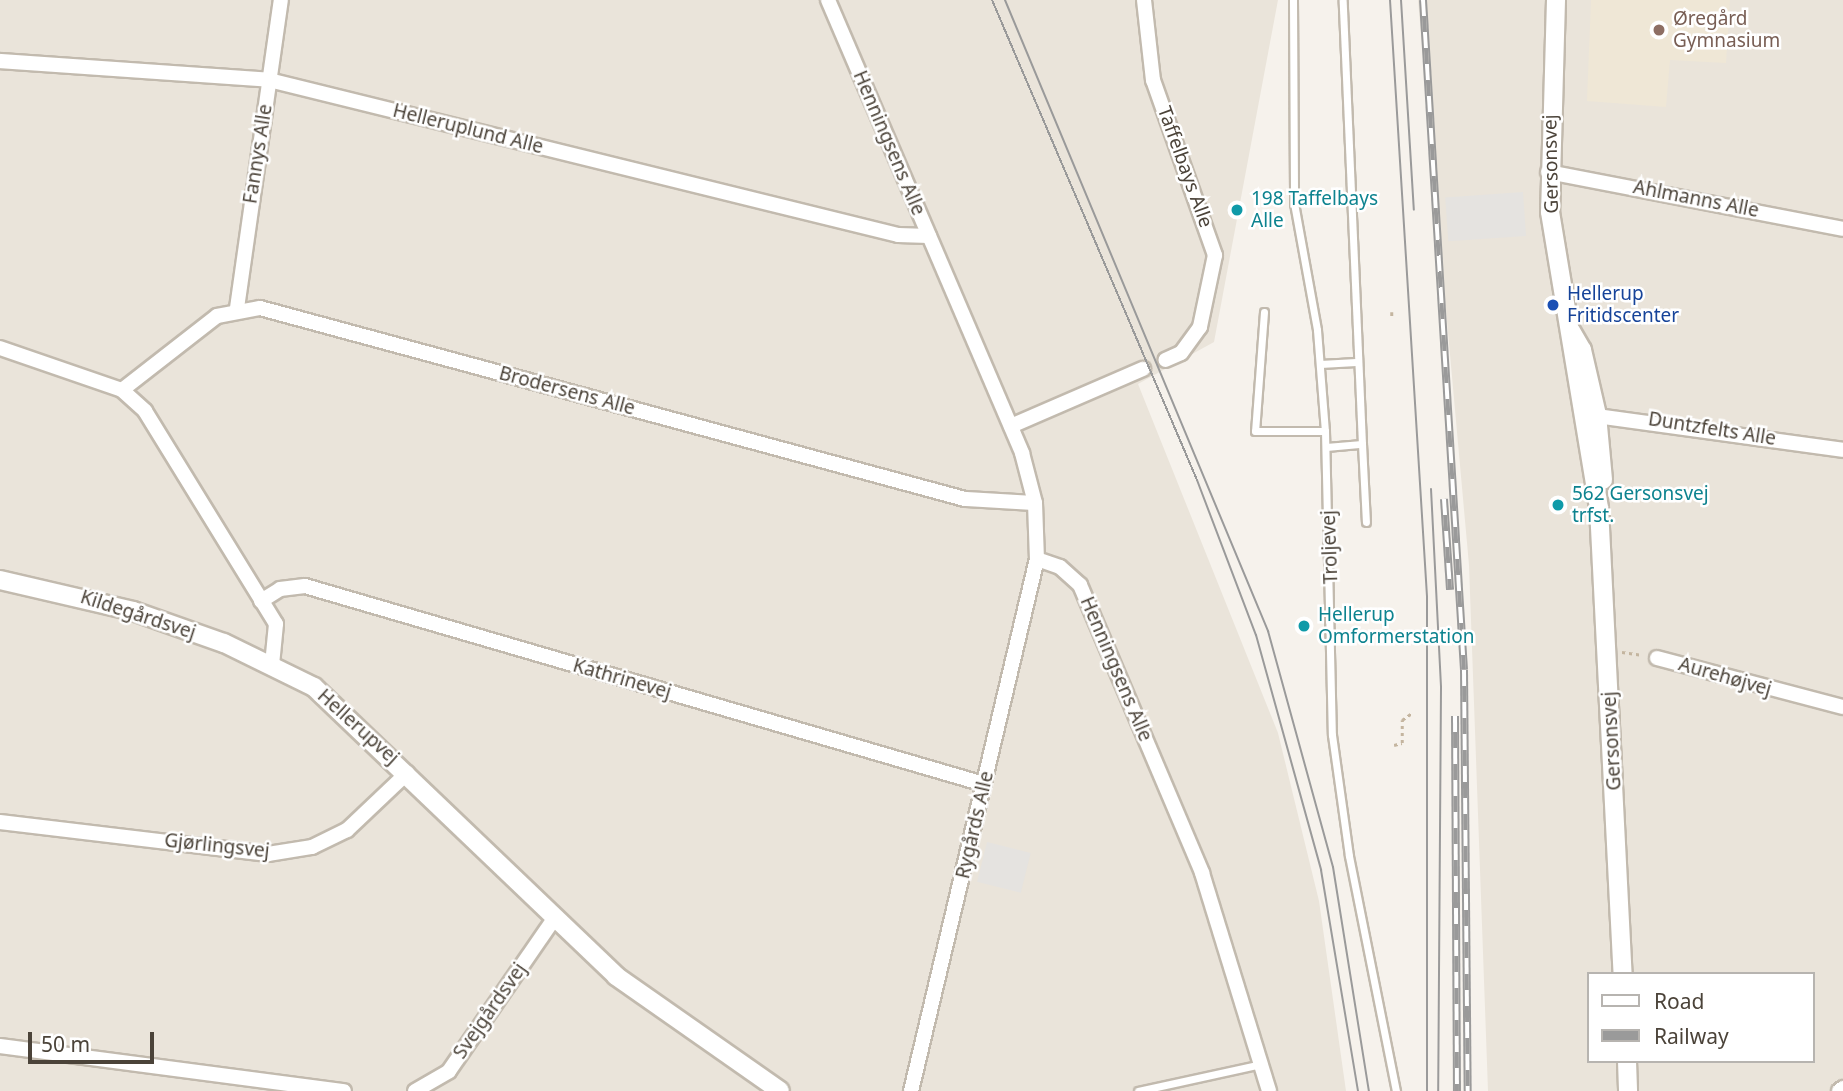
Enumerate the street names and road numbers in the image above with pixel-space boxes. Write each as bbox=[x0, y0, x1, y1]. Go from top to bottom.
street label: Henningsens Alle bbox=[848, 67, 930, 219]
street label: Helleruplund Alle bbox=[390, 99, 546, 159]
street label: Fannys Alle bbox=[239, 103, 277, 205]
street label: Taffelbays Alle bbox=[1153, 103, 1217, 231]
street label: Gersonsvej bbox=[1539, 114, 1563, 214]
street label: Ahlmanns Alle bbox=[1631, 176, 1761, 222]
street label: Brodersens Alle bbox=[497, 362, 637, 420]
street label: Duntzfelts Alle bbox=[1647, 408, 1777, 450]
street label: Troljevej bbox=[1317, 510, 1343, 584]
street label: Kildegårdsvej bbox=[77, 586, 199, 644]
street label: Henningsens Alle bbox=[1075, 593, 1157, 745]
street label: Aurehøjvej bbox=[1676, 653, 1774, 701]
street label: Kathrinevej bbox=[570, 654, 674, 704]
street label: Hellerupvej bbox=[313, 685, 403, 769]
street label: Gersonsvej bbox=[1598, 691, 1626, 791]
street label: Rygårds Alle bbox=[952, 769, 998, 881]
street label: Gjørlingsvej bbox=[163, 829, 271, 863]
street label: Svejgårdsvej bbox=[449, 959, 531, 1063]

